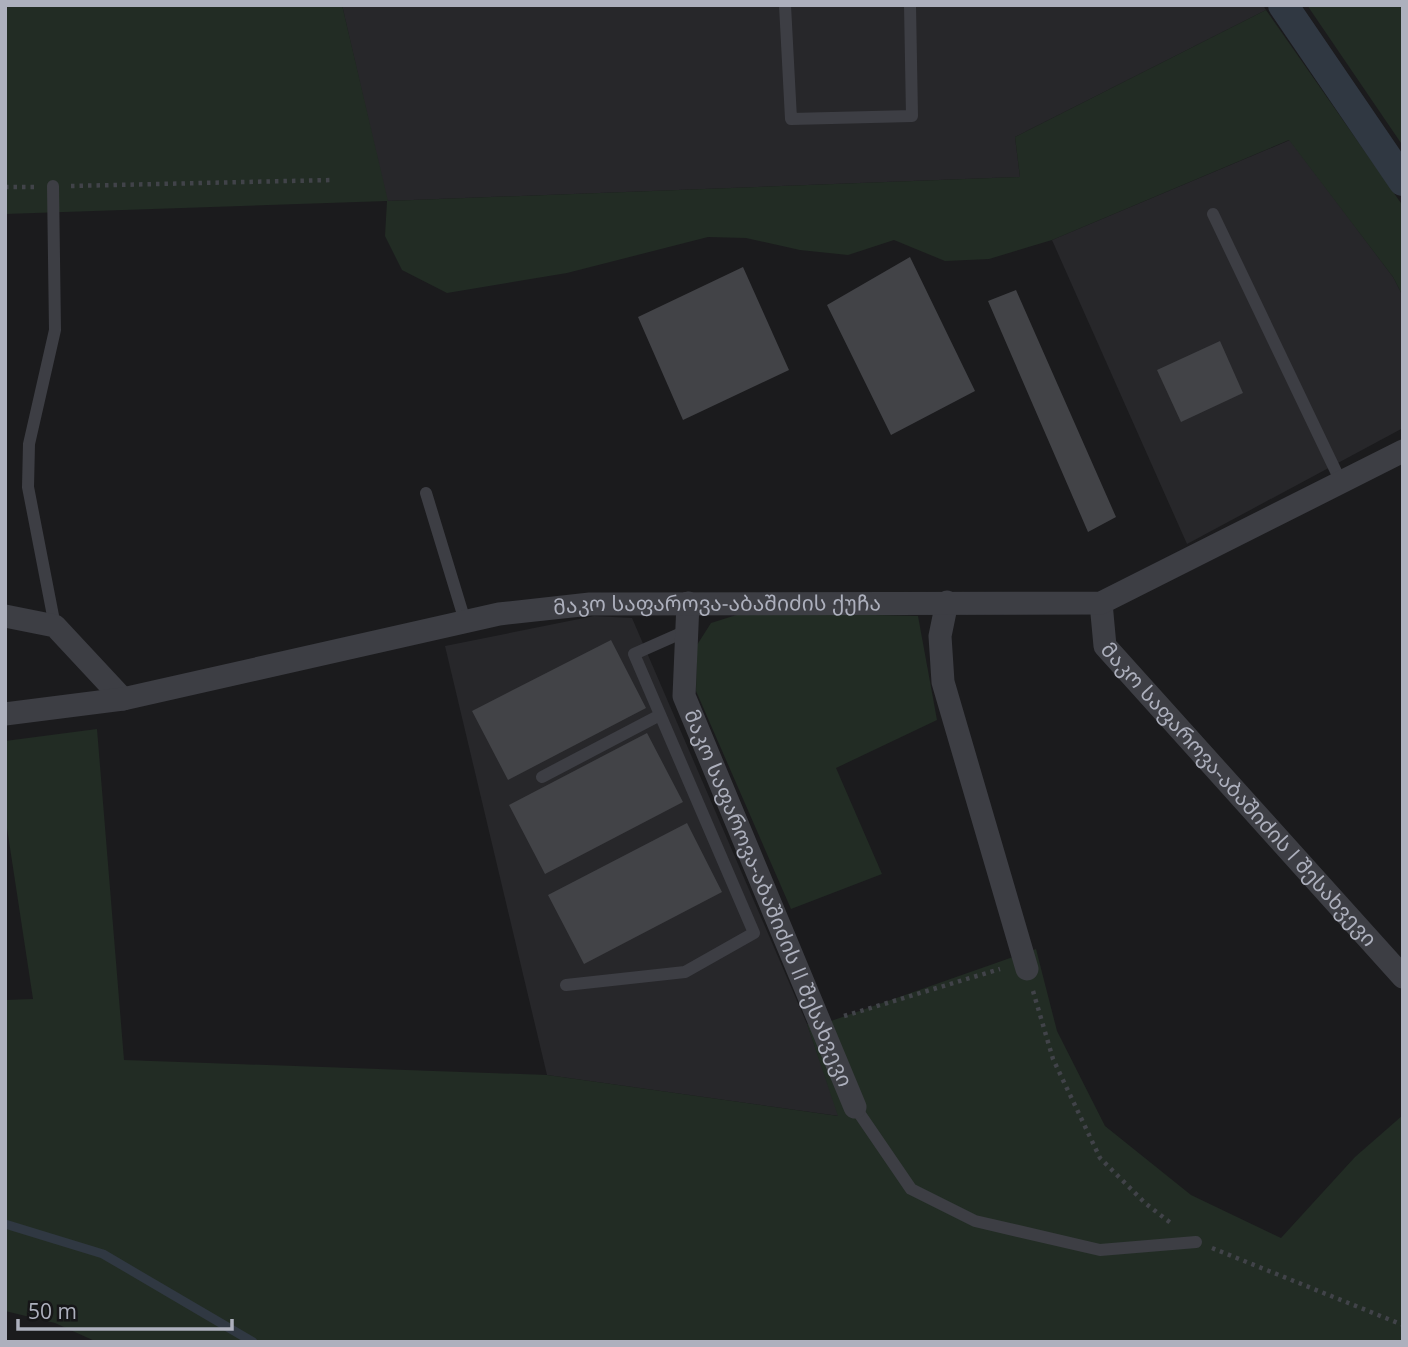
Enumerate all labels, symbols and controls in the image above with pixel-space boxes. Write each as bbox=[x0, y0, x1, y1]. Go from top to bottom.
street label: მაკო საფაროვა-აბაშიძის ქუჩა bbox=[552, 588, 881, 621]
street label: მაკო საფაროვა-აბაშიძის I შესახვევი bbox=[1095, 636, 1384, 952]
street label: მაკო საფაროვა-აბაშიძის II შესახვევი bbox=[678, 705, 860, 1091]
scale bar bbox=[18, 1288, 231, 1332]
text: 50 m bbox=[28, 1297, 77, 1325]

